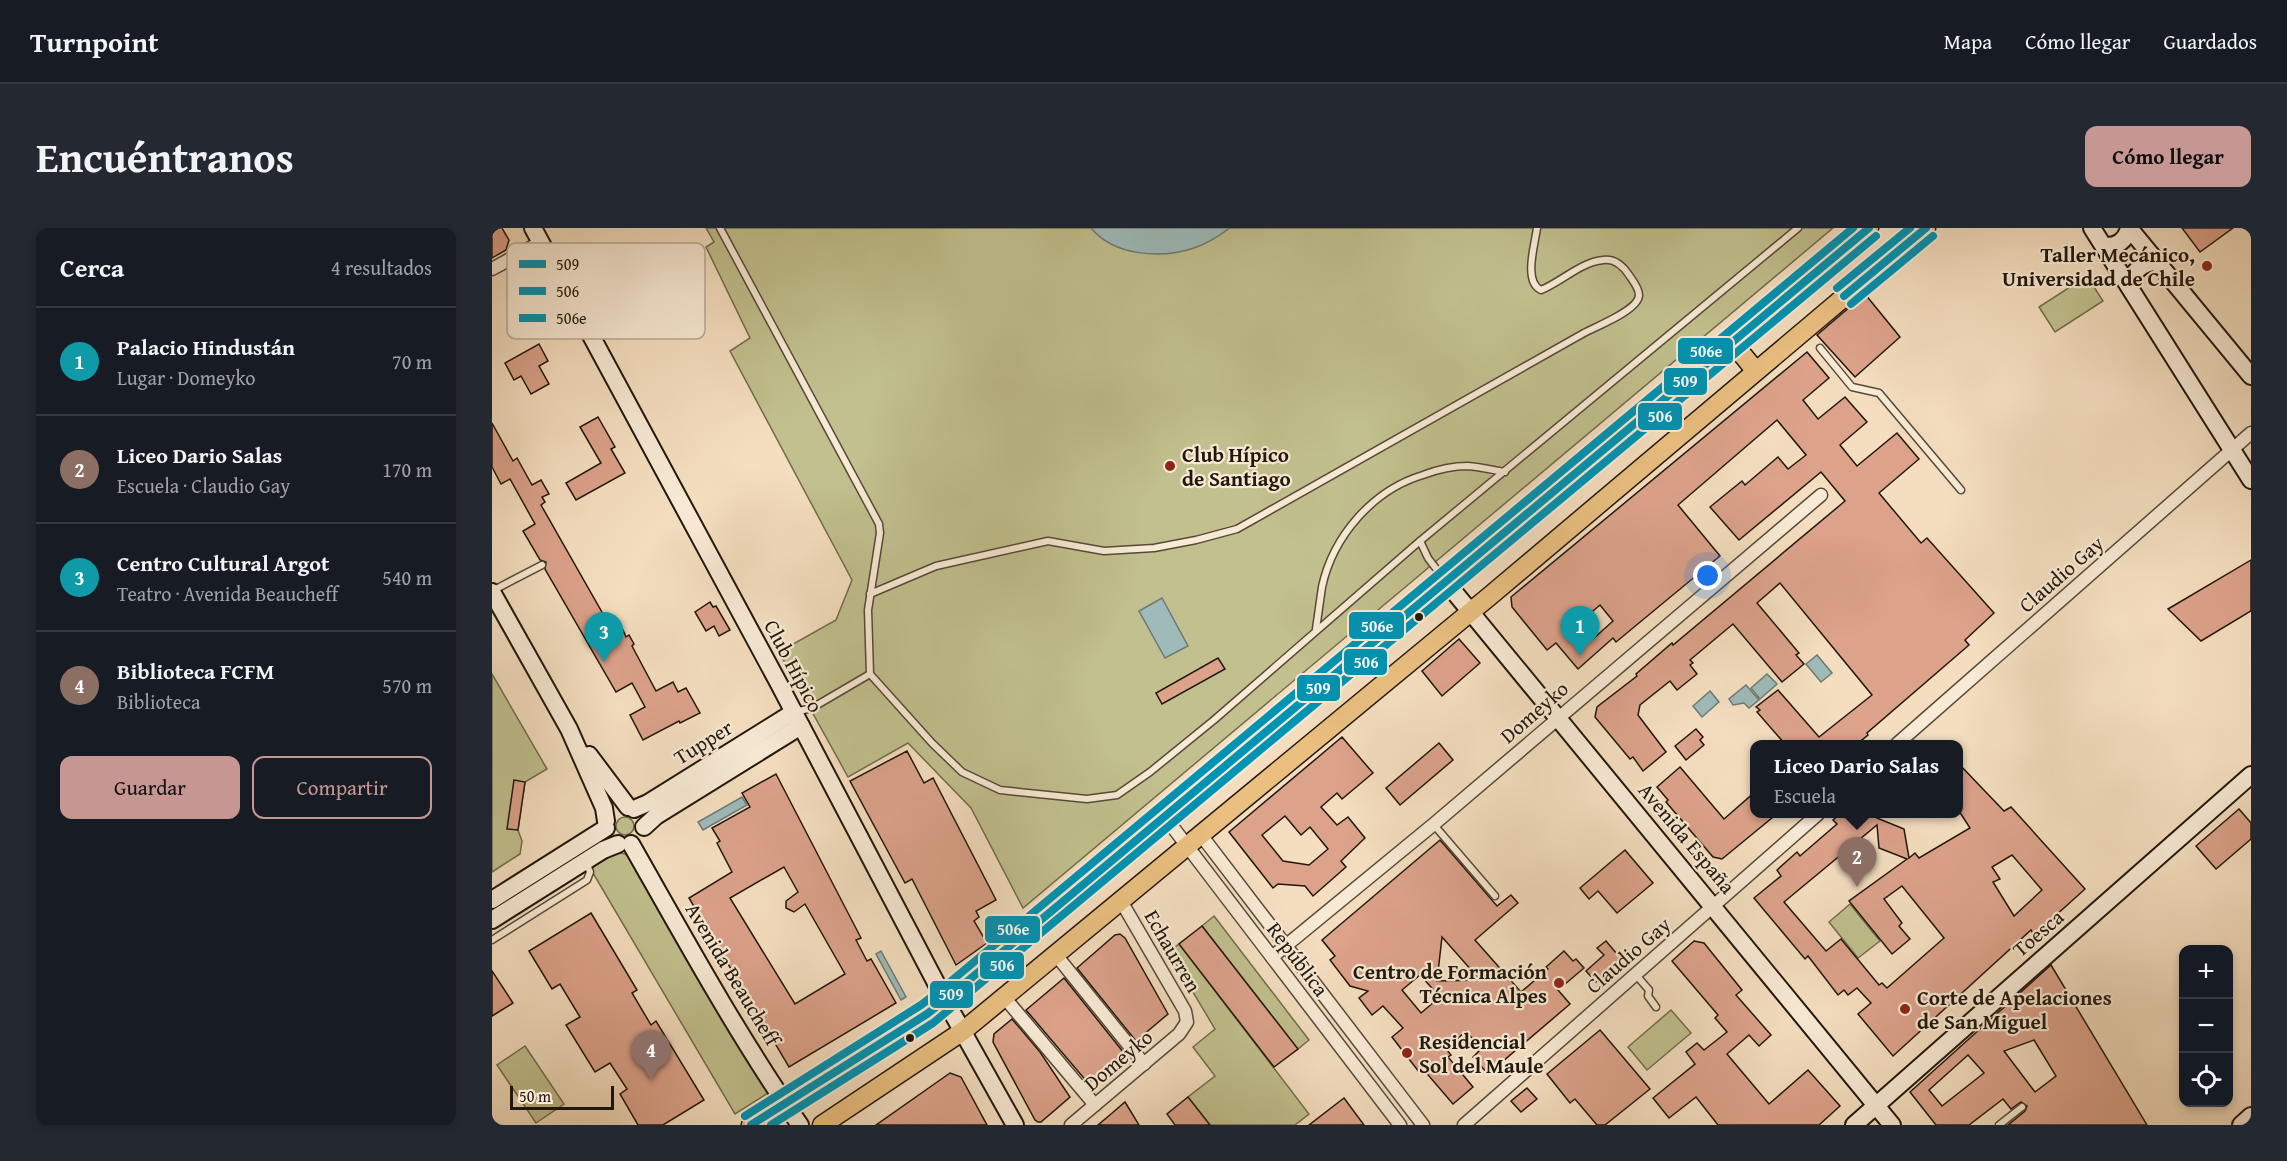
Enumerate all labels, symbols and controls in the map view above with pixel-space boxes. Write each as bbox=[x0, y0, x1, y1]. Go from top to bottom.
text: Turnpoint bbox=[30, 21, 159, 62]
text: Mapa bbox=[1944, 26, 1992, 57]
text: Cómo llegar bbox=[2025, 26, 2130, 57]
text: Guardados bbox=[2163, 26, 2257, 57]
text: Encuéntranos bbox=[36, 126, 294, 187]
button: Cómo llegar bbox=[2085, 126, 2251, 187]
place label: Taller Mecánico, Universidad de Chile bbox=[2002, 239, 2195, 294]
legend bbox=[507, 243, 705, 339]
text: Cerca bbox=[60, 248, 124, 287]
text: 509 bbox=[556, 252, 579, 276]
text: 4 resultados bbox=[331, 253, 432, 282]
marker: Taller Mecánico, Universidad de Chile bbox=[2200, 259, 2214, 273]
text: 506 bbox=[556, 279, 579, 303]
text: 506e bbox=[556, 306, 587, 330]
text: Palacio Hindustán bbox=[117, 331, 295, 363]
line badge: 506e bbox=[1677, 337, 1734, 365]
text: 506e bbox=[1690, 339, 1723, 363]
text: 1 bbox=[74, 347, 85, 376]
text: 70 m bbox=[392, 347, 432, 376]
text: Lugar · Domeyko bbox=[117, 363, 255, 392]
line badge: 509 bbox=[1663, 367, 1708, 396]
text: 509 bbox=[1673, 369, 1697, 393]
line badge: 506 bbox=[1637, 402, 1683, 431]
text: 506 bbox=[1648, 404, 1672, 428]
text: Liceo Dario Salas bbox=[117, 439, 282, 471]
place label: Club Hípico de Santiago bbox=[1182, 439, 1291, 494]
text: 2 bbox=[74, 455, 85, 484]
text: 170 m bbox=[382, 455, 432, 484]
marker: Club Hípico de Santiago bbox=[1163, 459, 1177, 473]
text: Escuela · Claudio Gay bbox=[117, 471, 290, 500]
street label: Claudio Gay bbox=[2012, 528, 2111, 620]
text: Centro Cultural Argot bbox=[117, 547, 329, 579]
your location bbox=[1693, 561, 1722, 590]
text: 3 bbox=[74, 563, 85, 592]
text: 540 m bbox=[382, 563, 432, 592]
text: Teatro · Avenida Beaucheff bbox=[117, 579, 338, 608]
pin: 1 bbox=[1560, 606, 1600, 656]
line badge: 506e bbox=[1348, 611, 1405, 640]
unlabelled marker bbox=[1413, 611, 1425, 623]
pin: 3 bbox=[584, 612, 624, 662]
street label: Club Hípico bbox=[757, 614, 831, 718]
text: 506e bbox=[1361, 614, 1394, 638]
line badge: 506 bbox=[1343, 648, 1388, 676]
text: 506 bbox=[1354, 650, 1378, 674]
text: Biblioteca FCFM bbox=[117, 655, 274, 687]
text: 4 bbox=[74, 671, 85, 700]
text: 570 m bbox=[382, 671, 432, 700]
street label: Domeyko bbox=[1493, 673, 1575, 751]
line badge: 509 bbox=[1296, 674, 1341, 702]
text: 509 bbox=[1306, 676, 1330, 700]
text: Biblioteca bbox=[117, 687, 201, 716]
street label: Tupper bbox=[668, 712, 739, 772]
popup bbox=[1750, 740, 1963, 818]
text: Liceo Dario Salas bbox=[1774, 749, 1939, 781]
button: Guardar bbox=[60, 756, 240, 819]
button: Compartir bbox=[252, 756, 432, 819]
street label: Avenida España bbox=[1631, 776, 1743, 900]
text: Escuela bbox=[1774, 781, 1836, 810]
pin: 2 bbox=[1838, 838, 1876, 887]
street label: Avenida Beaucheff bbox=[678, 897, 789, 1054]
street label: Toesca bbox=[2006, 902, 2071, 964]
street label: Echaurren bbox=[1137, 904, 1209, 998]
street label: Claudio Gay bbox=[1579, 909, 1678, 1001]
line badge: 506e bbox=[984, 915, 1041, 944]
street label: República bbox=[1260, 915, 1336, 1003]
text: 506e bbox=[997, 917, 1030, 941]
map controls bbox=[2179, 945, 2233, 1107]
button: + bbox=[2179, 945, 2233, 999]
line badge: 506 bbox=[979, 951, 1025, 980]
text: 506 bbox=[990, 953, 1014, 977]
place label: Centro de Formación Técnica Alpes bbox=[1353, 956, 1548, 1011]
marker: Centro de Formación Técnica Alpes bbox=[1552, 976, 1566, 990]
line badge: 509 bbox=[929, 980, 974, 1009]
text: 509 bbox=[939, 982, 963, 1006]
place label: Corte de Apelaciones de San Miguel bbox=[1917, 982, 2112, 1037]
button: − bbox=[2179, 999, 2233, 1053]
marker: Corte de Apelaciones de San Miguel bbox=[1898, 1002, 1912, 1016]
street label: Domeyko bbox=[1077, 1022, 1159, 1098]
place label: Residencial Sol del Maule bbox=[1419, 1026, 1544, 1081]
pin: 4 bbox=[632, 1030, 670, 1080]
unlabelled marker bbox=[904, 1032, 916, 1044]
marker: Residencial Sol del Maule bbox=[1400, 1046, 1414, 1060]
button: locate bbox=[2179, 1053, 2233, 1107]
scale bar bbox=[510, 1083, 614, 1110]
text: 50 m bbox=[519, 1084, 551, 1108]

